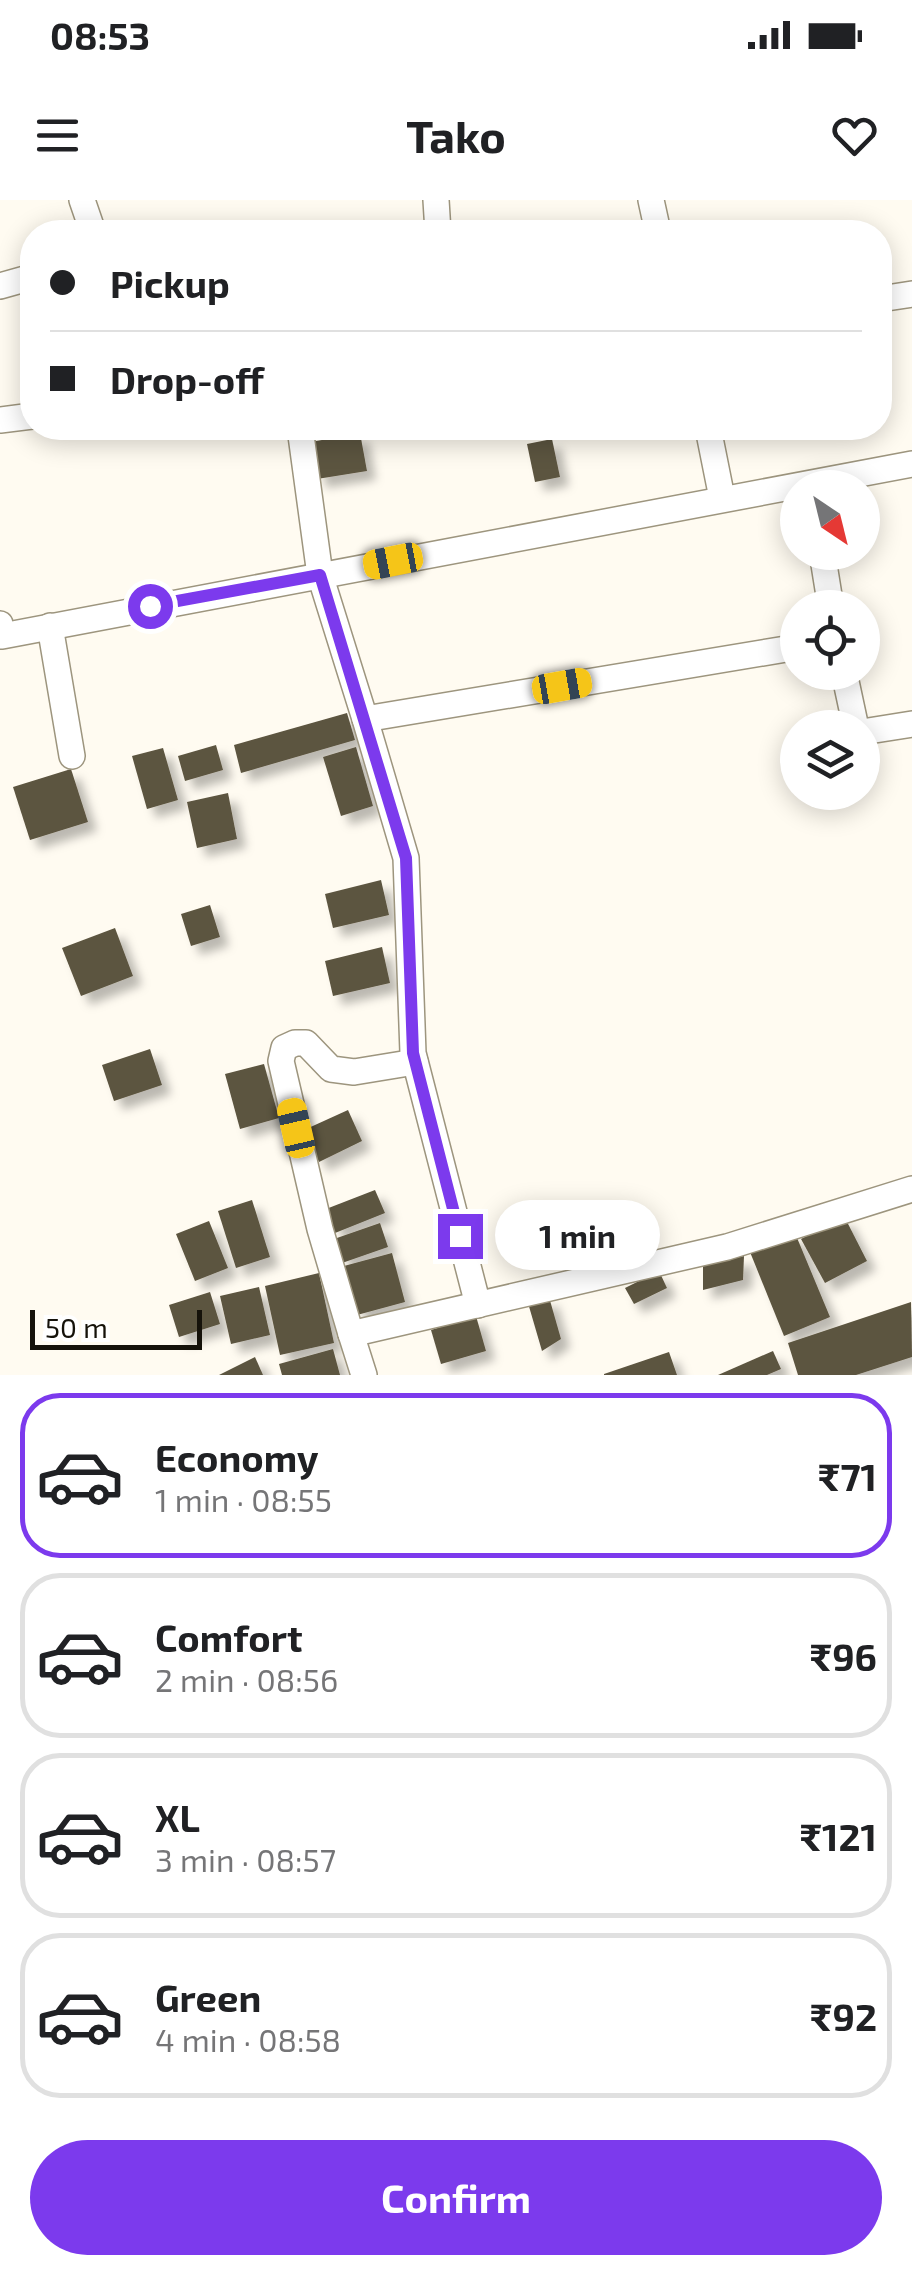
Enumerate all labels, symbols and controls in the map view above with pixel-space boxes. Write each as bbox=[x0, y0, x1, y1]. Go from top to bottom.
text: 08:53 bbox=[50, 12, 150, 58]
icon: menu bbox=[30, 108, 85, 163]
text: Tako bbox=[406, 108, 506, 162]
icon: heart bbox=[827, 108, 882, 163]
text: Pickup bbox=[110, 260, 230, 306]
text: Drop-off bbox=[110, 356, 264, 402]
north arrow bbox=[780, 470, 880, 570]
map controls bbox=[780, 470, 880, 810]
car bbox=[361, 541, 425, 581]
route start bbox=[128, 584, 173, 629]
button: locate bbox=[780, 590, 880, 690]
car bbox=[530, 666, 594, 706]
button: layers bbox=[780, 710, 880, 810]
car bbox=[275, 1095, 317, 1161]
callout: 1 min bbox=[495, 1201, 660, 1271]
route end bbox=[438, 1214, 483, 1259]
text: 1 min bbox=[539, 1216, 616, 1254]
scale bar bbox=[30, 1305, 202, 1350]
text: 50 m bbox=[45, 1310, 108, 1344]
icon: car bbox=[35, 1431, 125, 1521]
text: Economy bbox=[155, 1434, 319, 1480]
text: ₹71 bbox=[818, 1453, 877, 1499]
text: 1 min · 08:55 bbox=[155, 1480, 332, 1518]
icon: car bbox=[35, 1611, 125, 1701]
text: Comfort bbox=[155, 1614, 303, 1660]
text: ₹96 bbox=[810, 1633, 877, 1679]
text: 2 min · 08:56 bbox=[155, 1660, 338, 1698]
icon: car bbox=[35, 1791, 125, 1881]
text: XL bbox=[155, 1794, 200, 1840]
text: ₹121 bbox=[800, 1813, 877, 1859]
text: 3 min · 08:57 bbox=[155, 1840, 336, 1878]
icon: car bbox=[35, 1971, 125, 2061]
text: Green bbox=[155, 1974, 261, 2020]
text: ₹92 bbox=[810, 1993, 877, 2039]
text: 4 min · 08:58 bbox=[155, 2020, 341, 2058]
button: Confirm bbox=[30, 2140, 882, 2255]

